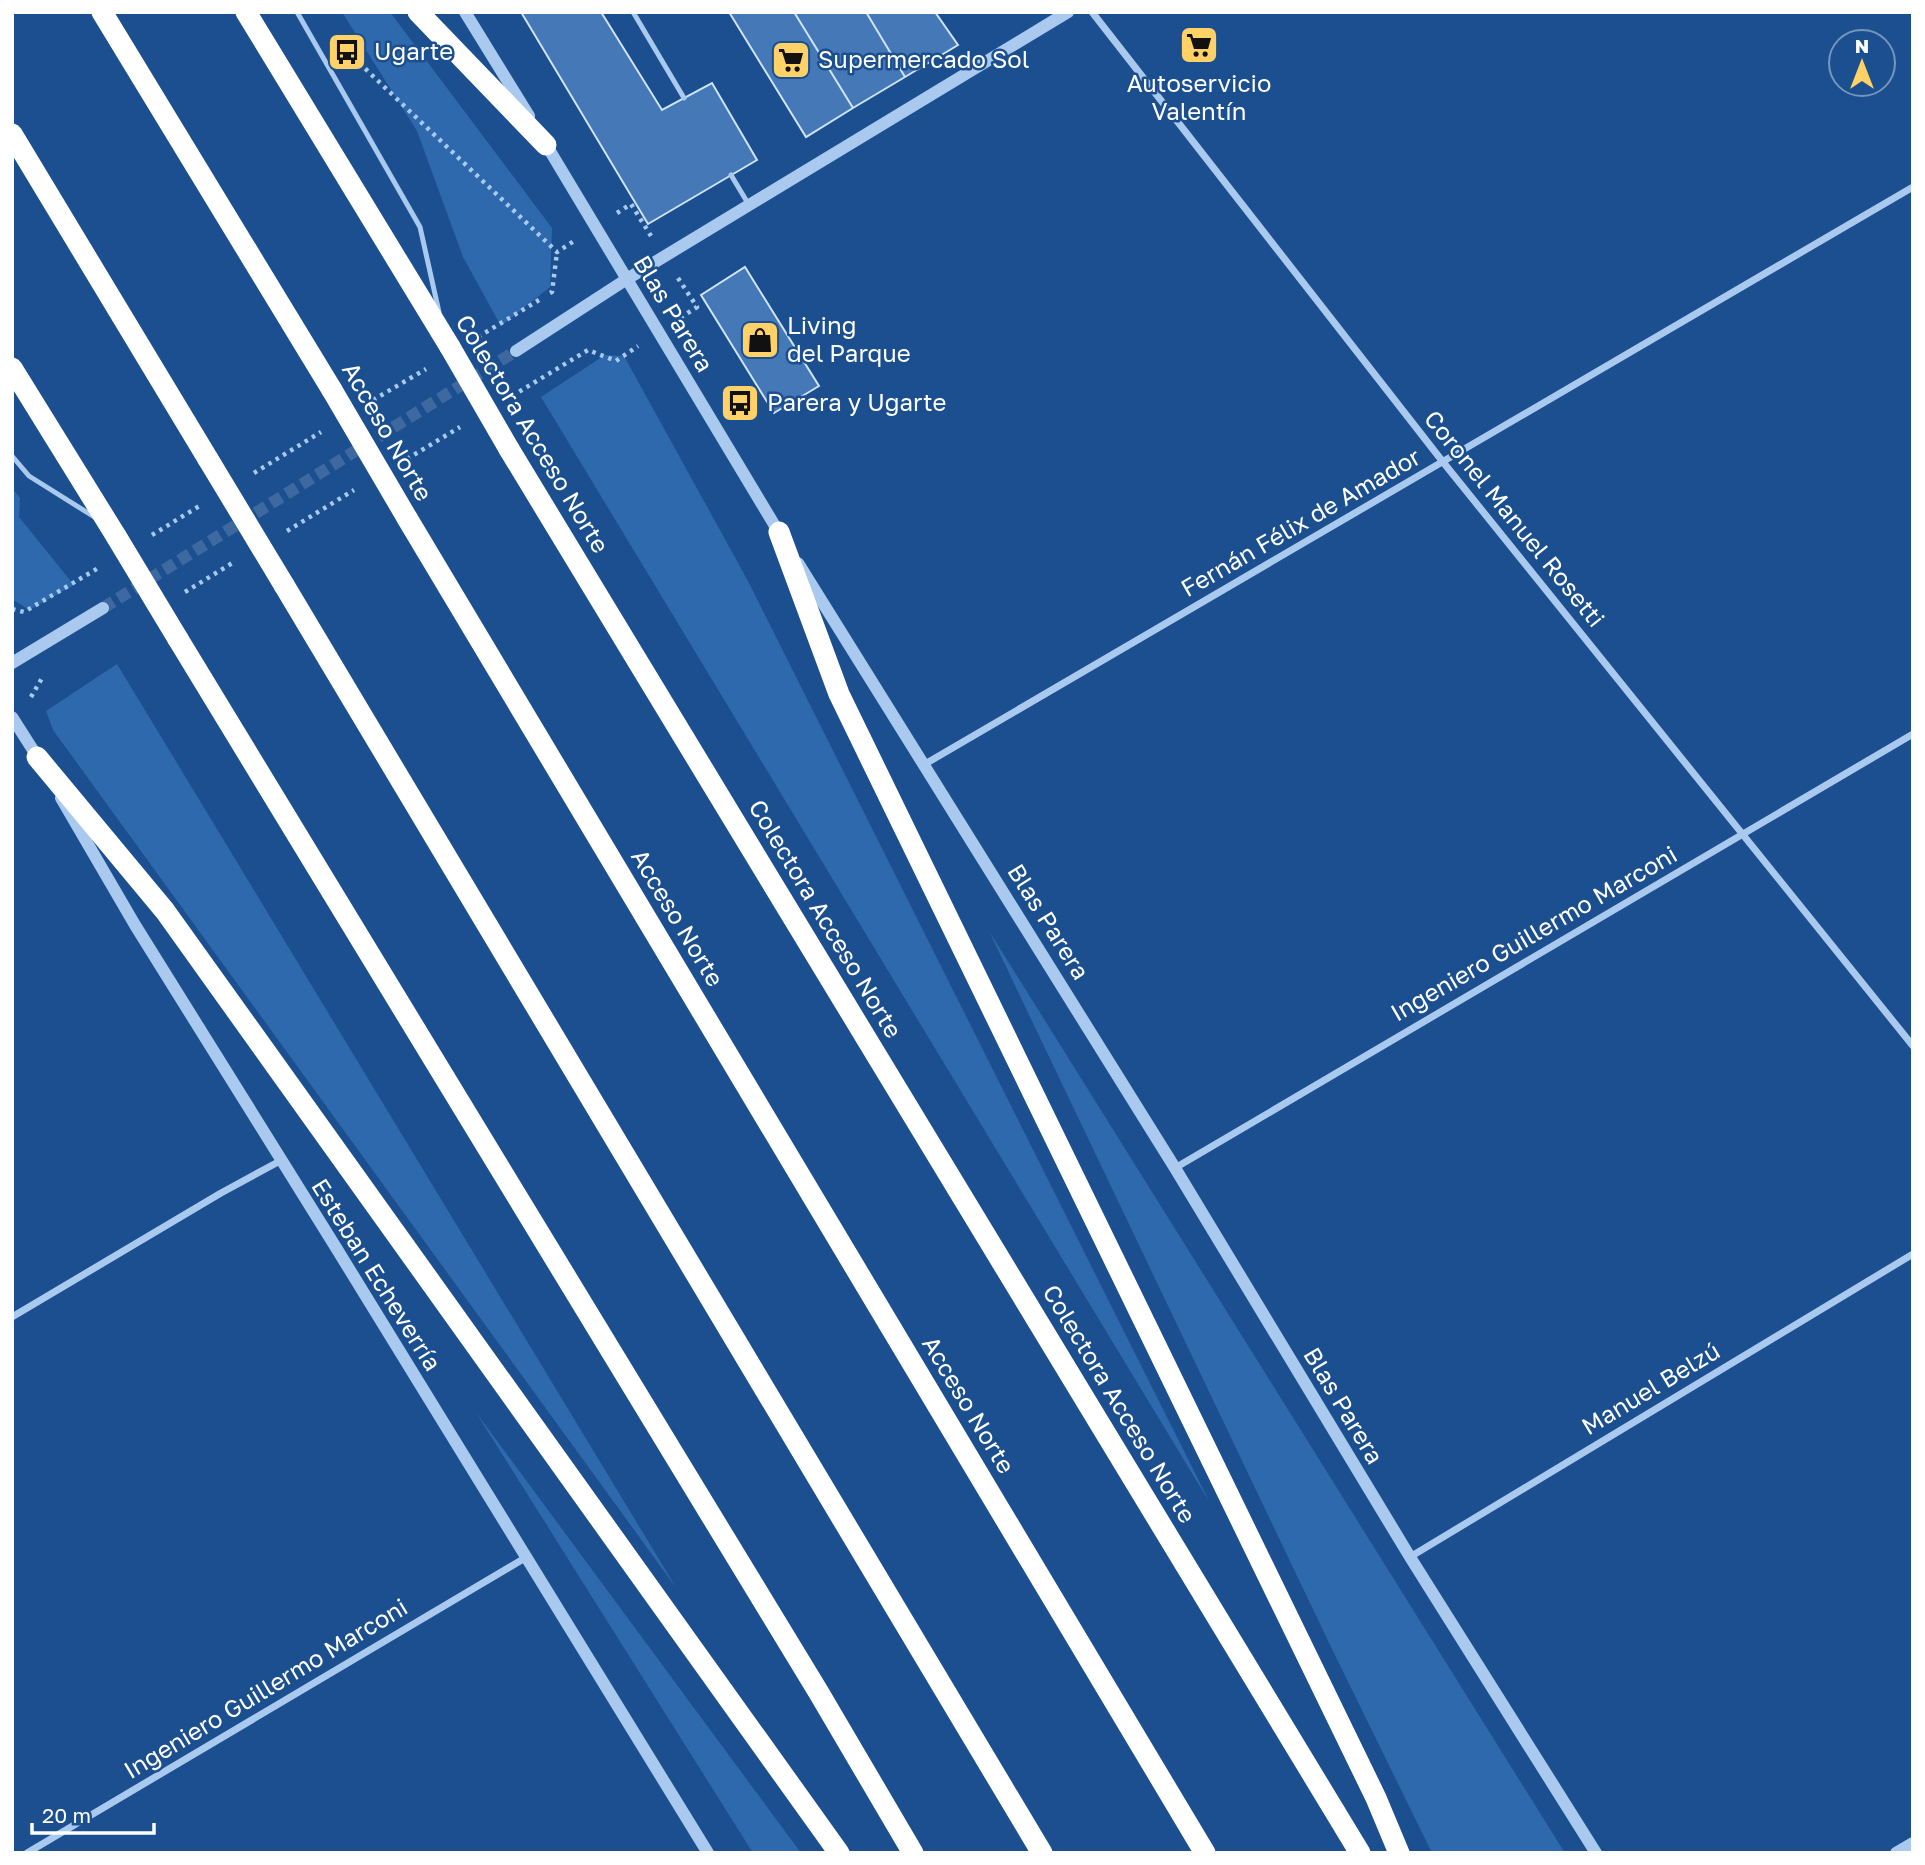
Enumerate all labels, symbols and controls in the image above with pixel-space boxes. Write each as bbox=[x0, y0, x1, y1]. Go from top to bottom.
supermarket icon: Autoservicio Valentín bbox=[1178, 24, 1220, 66]
north arrow bbox=[1827, 28, 1897, 98]
bus stop icon: Ugarte bbox=[326, 31, 368, 73]
text: N bbox=[1855, 34, 1869, 57]
place label: Ugarte bbox=[374, 36, 453, 65]
supermarket icon: Supermercado Sol bbox=[770, 39, 812, 81]
place label: Supermercado Sol bbox=[818, 44, 1029, 73]
place label: Autoservicio Valentín bbox=[1127, 68, 1271, 125]
street label: Blas Parera bbox=[628, 250, 720, 377]
street label: Colectora Acceso Norte bbox=[451, 309, 616, 558]
place label: Living del Parque bbox=[787, 310, 911, 367]
shop icon: Living del Parque bbox=[739, 319, 781, 361]
street label: Acceso Norte bbox=[337, 357, 440, 506]
bus stop icon: Parera y Ugarte bbox=[719, 382, 761, 424]
place label: Parera y Ugarte bbox=[767, 387, 946, 416]
street label: Coronel Manuel Rosetti bbox=[1419, 404, 1611, 632]
street label: Fernán Félix de Amador bbox=[1175, 441, 1425, 602]
street label: Colectora Acceso Norte bbox=[744, 794, 909, 1043]
street label: Ingeniero Guillermo Marconi bbox=[1385, 839, 1681, 1027]
street label: Acceso Norte bbox=[626, 843, 731, 991]
street label: Blas Parera bbox=[1002, 858, 1096, 984]
street label: Esteban Echeverría bbox=[306, 1173, 448, 1376]
street label: Colectora Acceso Norte bbox=[1038, 1279, 1203, 1528]
street label: Acceso Norte bbox=[917, 1330, 1022, 1478]
street label: Manuel Belzú bbox=[1576, 1335, 1724, 1440]
street label: Blas Parera bbox=[1298, 1342, 1390, 1469]
street label: Ingeniero Guillermo Marconi bbox=[118, 1591, 412, 1784]
scale bar bbox=[32, 1792, 154, 1836]
text: 20 m bbox=[42, 1802, 91, 1828]

